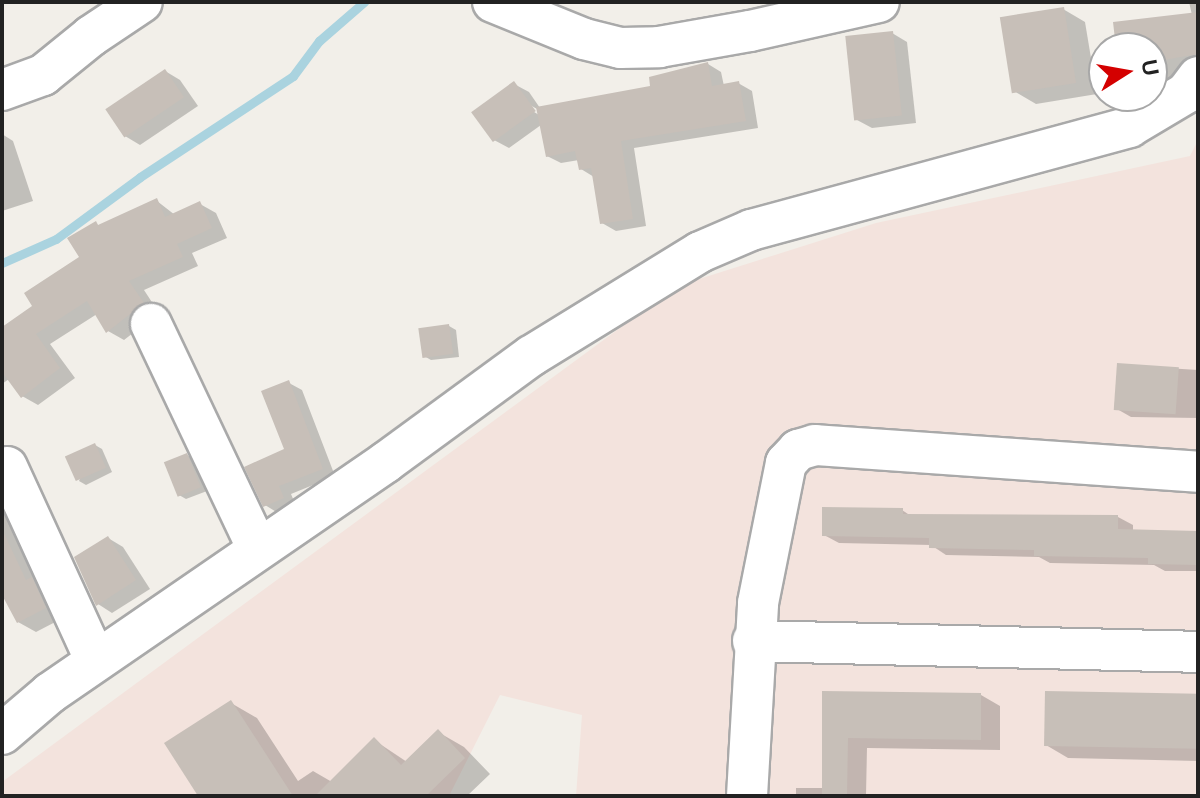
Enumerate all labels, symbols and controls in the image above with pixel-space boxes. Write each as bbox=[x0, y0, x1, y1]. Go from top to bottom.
north arrow bbox=[1088, 32, 1168, 112]
text: U bbox=[1136, 58, 1164, 78]

